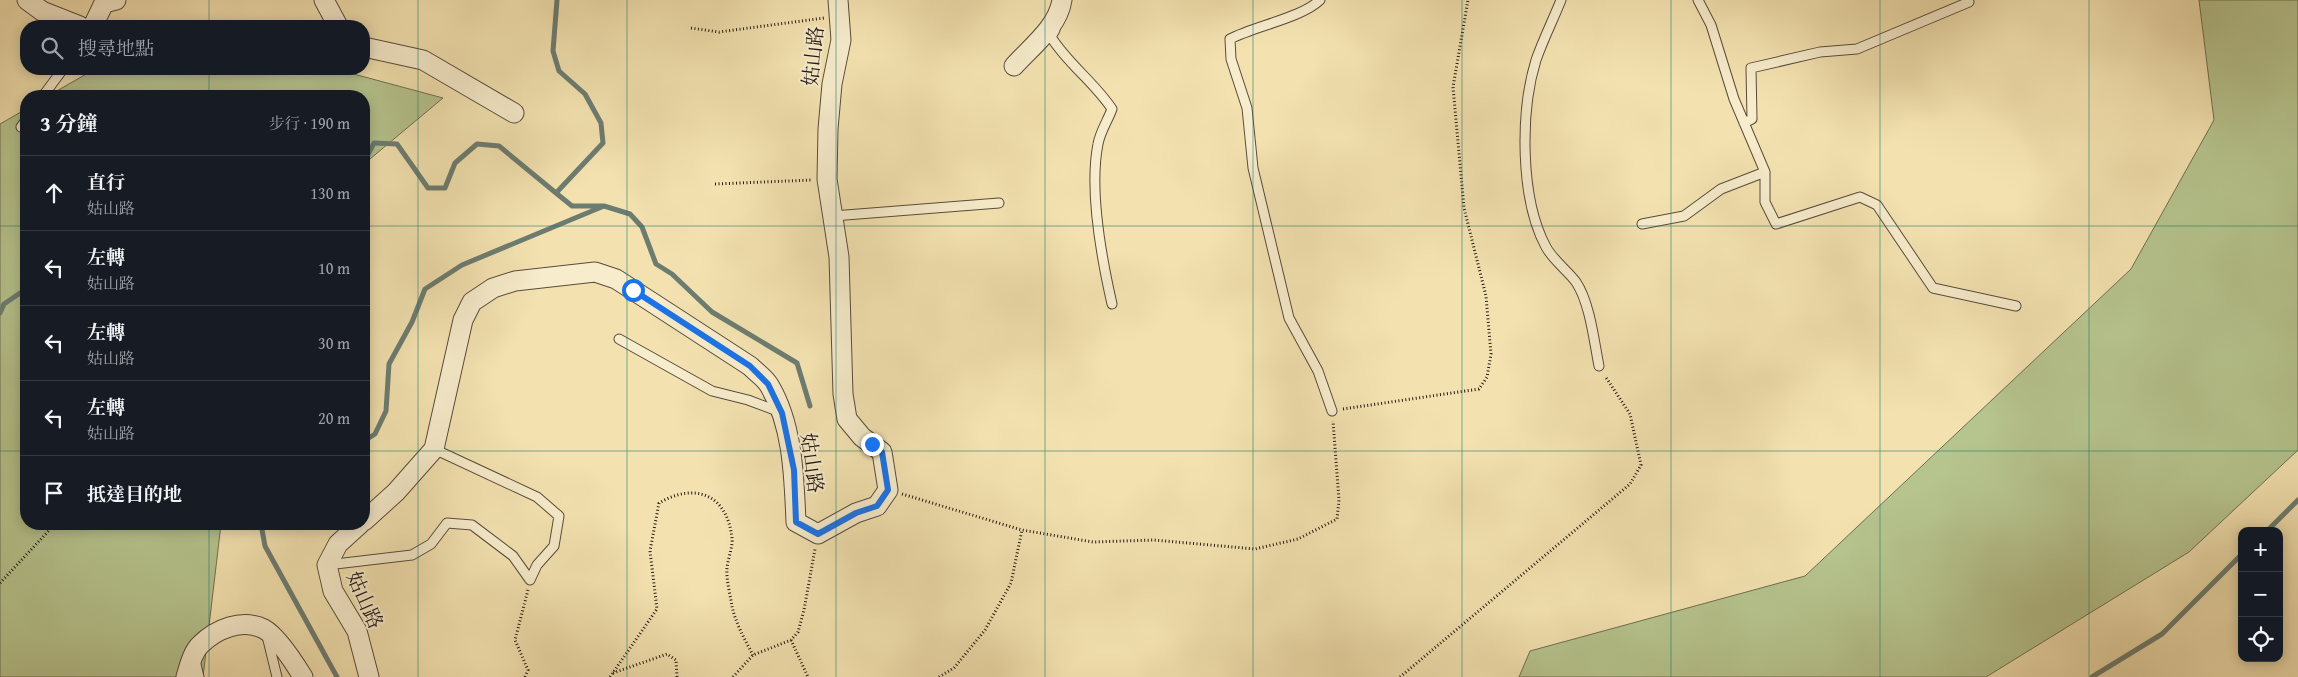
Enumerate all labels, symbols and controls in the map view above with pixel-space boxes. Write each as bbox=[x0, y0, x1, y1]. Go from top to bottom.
search box bbox=[20, 20, 370, 75]
street label: 姑山路 bbox=[795, 25, 830, 87]
icon: search bbox=[38, 34, 66, 62]
text: 搜尋地點 bbox=[78, 34, 154, 62]
text: 3 分鐘 bbox=[40, 108, 98, 139]
text: 步行 · 190 m bbox=[269, 111, 350, 135]
text: 直行 bbox=[87, 168, 125, 196]
icon: ahead bbox=[40, 179, 68, 207]
text: 130 m bbox=[310, 181, 350, 205]
text: 姑山路 bbox=[87, 196, 135, 220]
text: 左轉 bbox=[87, 243, 125, 271]
icon: left bbox=[40, 254, 68, 282]
text: 10 m bbox=[318, 256, 350, 280]
text: 姑山路 bbox=[87, 271, 135, 295]
route start bbox=[622, 279, 645, 302]
text: 左轉 bbox=[87, 318, 125, 346]
icon: left bbox=[40, 329, 68, 357]
text: 30 m bbox=[318, 331, 350, 355]
text: 姑山路 bbox=[87, 346, 135, 370]
text: 左轉 bbox=[87, 393, 125, 421]
icon: left bbox=[40, 404, 68, 432]
text: 20 m bbox=[318, 406, 350, 430]
text: 姑山路 bbox=[87, 421, 135, 445]
street label: 姑山路 bbox=[794, 431, 831, 495]
route end bbox=[861, 433, 884, 456]
icon: arrive bbox=[40, 479, 68, 507]
text: 抵達目的地 bbox=[87, 480, 182, 508]
map controls bbox=[2238, 527, 2283, 662]
button: + bbox=[2238, 527, 2283, 572]
street label: 姑山路 bbox=[340, 566, 391, 633]
button: − bbox=[2238, 572, 2283, 617]
button: locate bbox=[2238, 617, 2283, 662]

